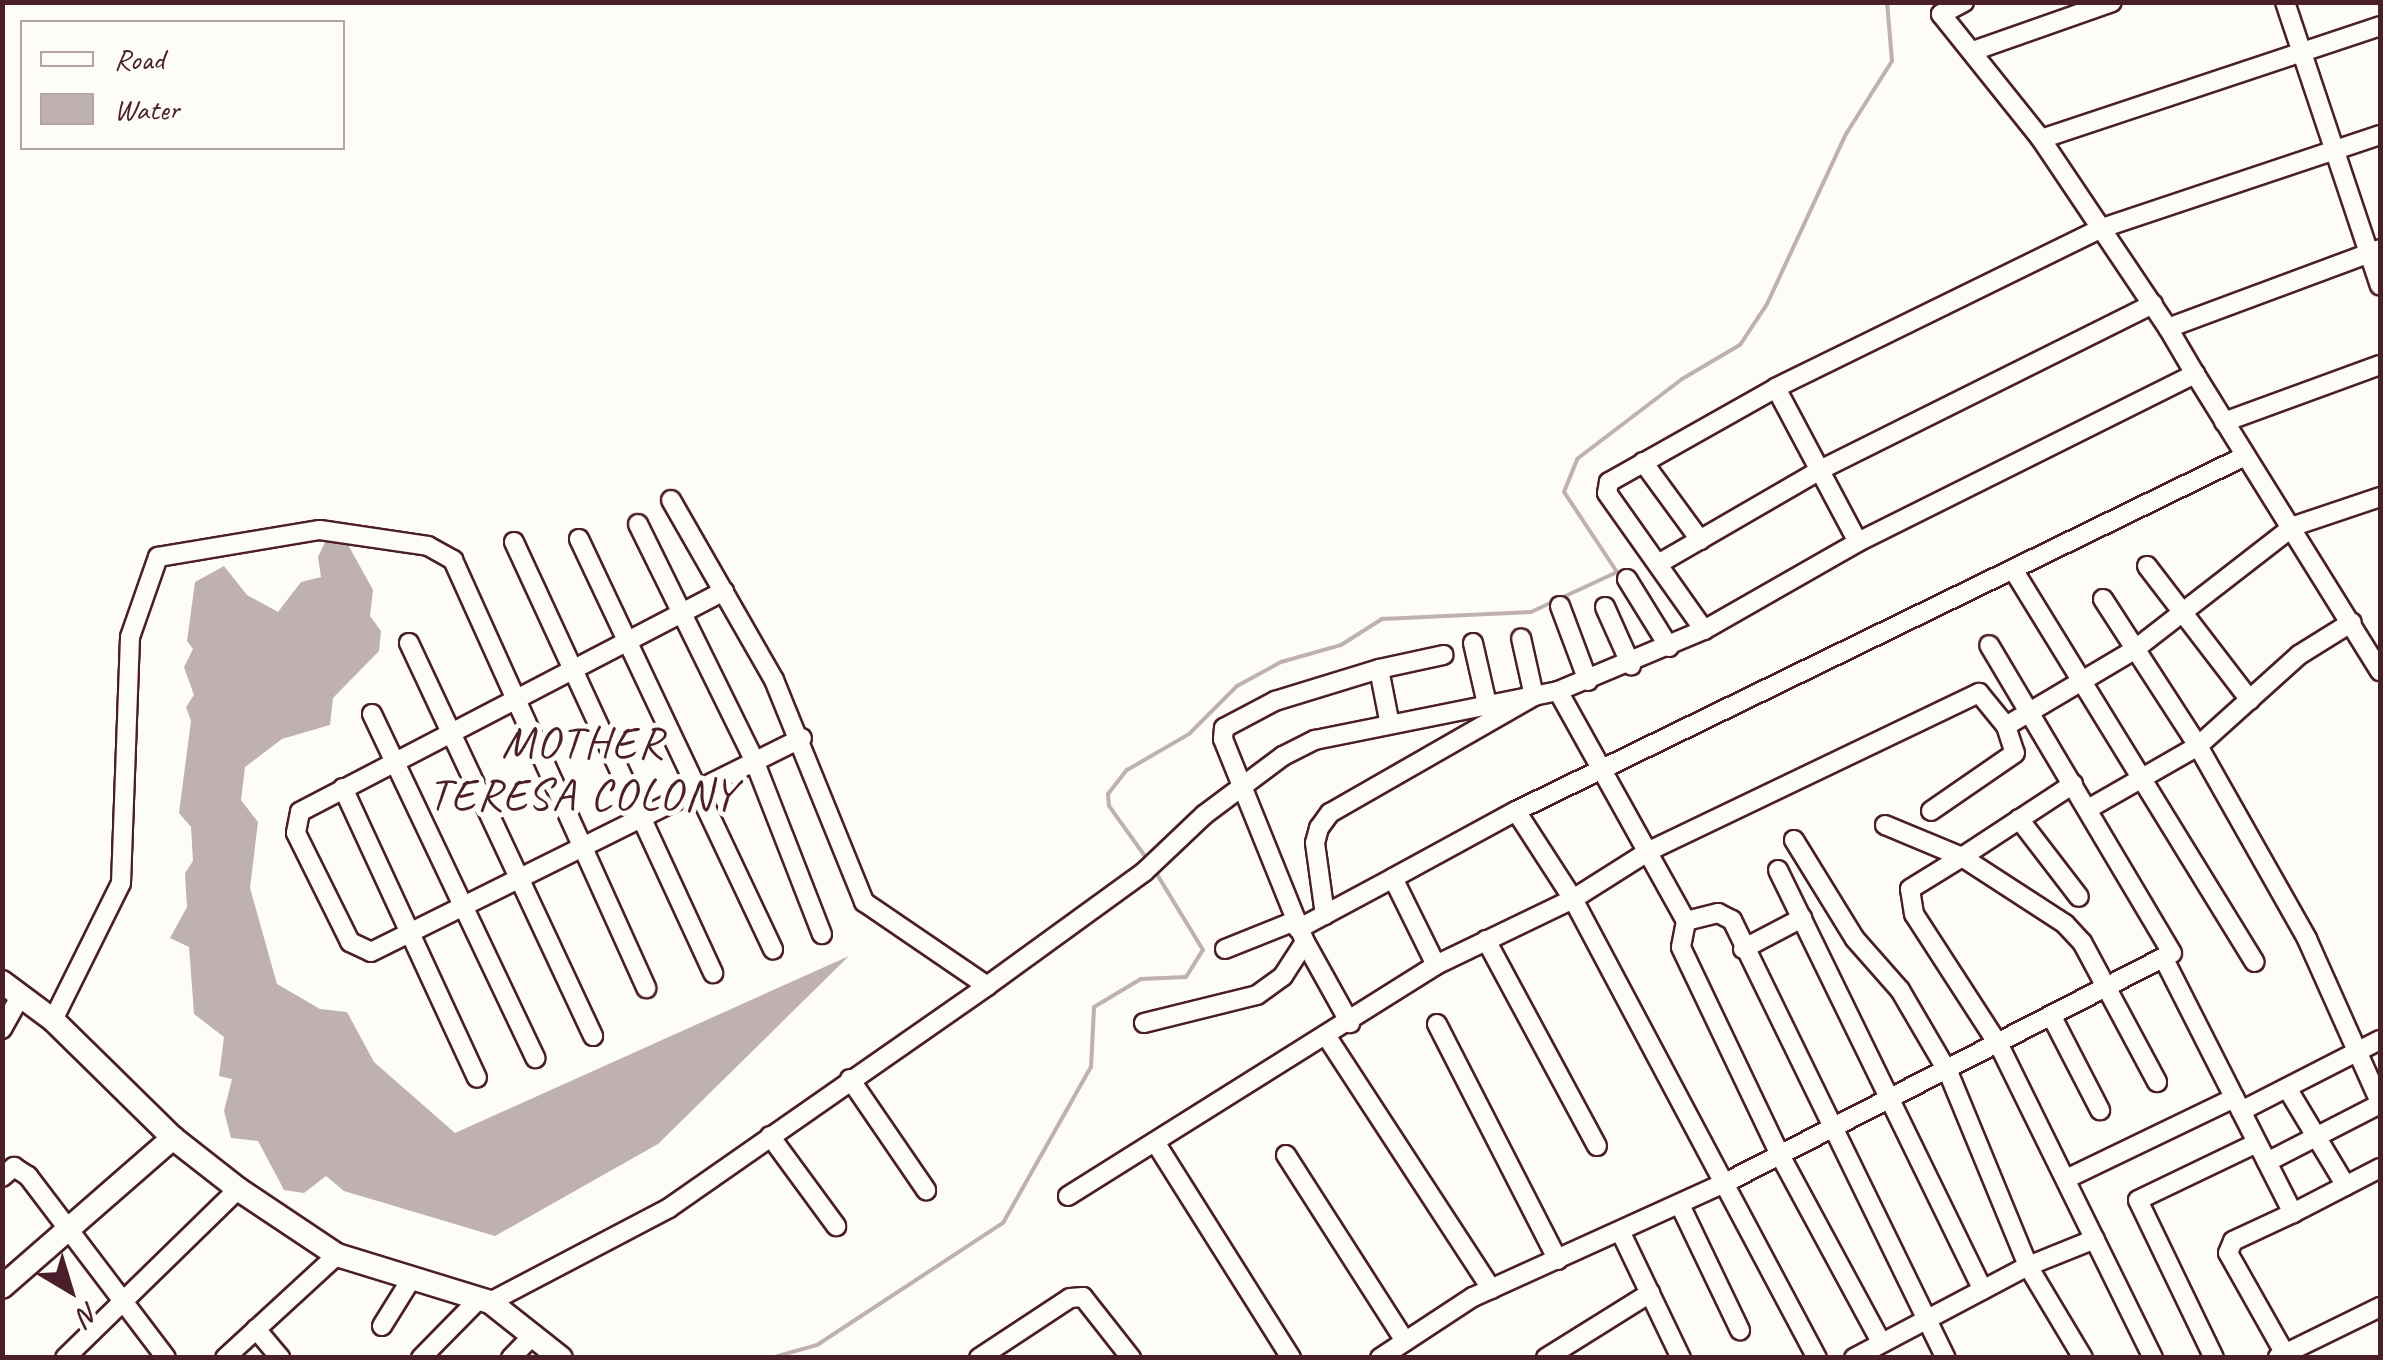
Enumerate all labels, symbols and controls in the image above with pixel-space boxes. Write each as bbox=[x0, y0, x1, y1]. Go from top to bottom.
legend bbox=[20, 20, 345, 150]
text: Road bbox=[114, 40, 164, 78]
text: Water bbox=[114, 90, 179, 128]
district label: MOTHER TERESA COLONY bbox=[430, 716, 736, 822]
north arrow bbox=[20, 1240, 120, 1340]
text: N bbox=[71, 1295, 106, 1333]

